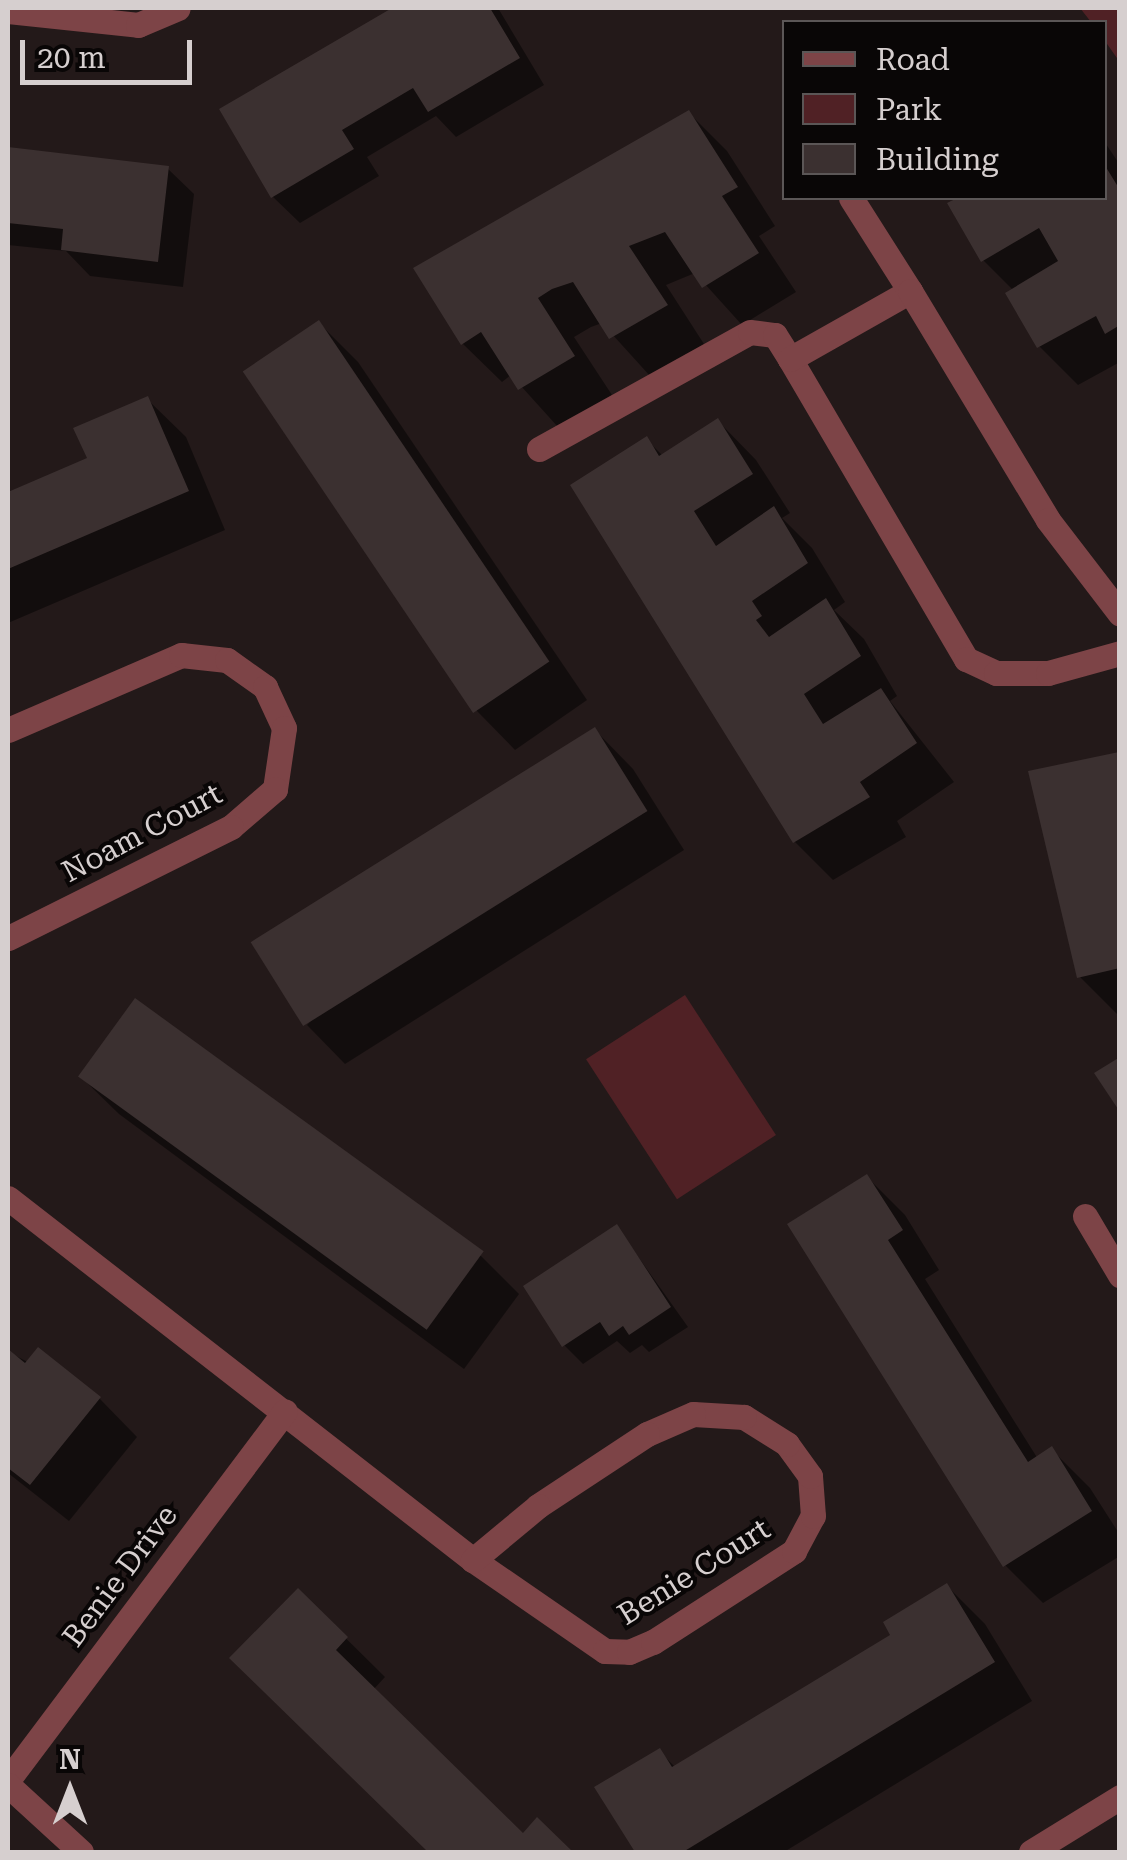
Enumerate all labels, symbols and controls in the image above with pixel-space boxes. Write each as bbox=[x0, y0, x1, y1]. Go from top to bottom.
scale bar bbox=[25, 20, 198, 82]
legend bbox=[782, 20, 1107, 200]
text: 20 m bbox=[37, 40, 106, 75]
text: Road bbox=[876, 42, 950, 77]
text: Park bbox=[876, 92, 942, 127]
text: Building bbox=[876, 142, 999, 177]
street label: Noam Court bbox=[56, 776, 228, 890]
street label: Benie Drive bbox=[55, 1498, 185, 1654]
street label: Benie Court bbox=[611, 1511, 777, 1633]
north arrow bbox=[20, 1740, 120, 1840]
text: N bbox=[59, 1743, 81, 1776]

